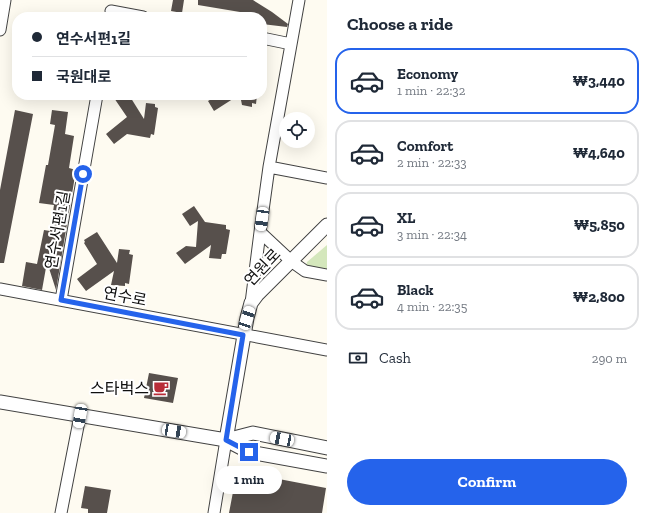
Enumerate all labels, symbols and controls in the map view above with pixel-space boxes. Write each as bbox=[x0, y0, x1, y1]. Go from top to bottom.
text: Choose a ride bbox=[347, 13, 453, 35]
text: 연수서편1길 bbox=[56, 30, 131, 48]
icon: car bbox=[349, 63, 385, 99]
text: Economy bbox=[397, 65, 458, 83]
text: 국원대로 bbox=[56, 68, 111, 86]
text: ₩3,440 bbox=[572, 72, 625, 90]
text: 1 min · 22:32 bbox=[397, 83, 465, 98]
map controls bbox=[279, 112, 315, 148]
button: locate bbox=[279, 112, 315, 148]
icon: car bbox=[349, 135, 385, 171]
text: Comfort bbox=[397, 137, 453, 155]
text: ₩4,640 bbox=[573, 144, 625, 162]
text: 2 min · 22:33 bbox=[397, 155, 467, 170]
route start bbox=[74, 165, 92, 183]
street label: 연수서편1길 bbox=[41, 189, 74, 271]
car bbox=[254, 206, 270, 232]
icon: car bbox=[349, 207, 385, 243]
text: XL bbox=[397, 209, 415, 227]
text: ₩5,850 bbox=[574, 216, 625, 234]
text: 3 min · 22:34 bbox=[397, 227, 467, 242]
street label: 연원로 bbox=[240, 245, 285, 290]
icon: car bbox=[349, 279, 385, 315]
text: Black bbox=[397, 281, 434, 299]
street label: 연수로 bbox=[101, 283, 149, 310]
text: ₩2,800 bbox=[573, 288, 625, 306]
text: 4 min · 22:35 bbox=[397, 299, 467, 314]
car bbox=[238, 305, 256, 331]
icon: cash bbox=[347, 347, 369, 369]
text: Cash bbox=[379, 349, 411, 367]
text: 290 m bbox=[592, 351, 627, 366]
place label: 스타벅스 bbox=[90, 379, 149, 398]
cafe icon: 스타벅스 bbox=[152, 379, 170, 397]
car bbox=[72, 403, 88, 429]
car bbox=[161, 423, 187, 439]
car bbox=[269, 431, 295, 447]
route end bbox=[240, 443, 258, 461]
button: Confirm bbox=[347, 459, 627, 505]
callout: 1 min bbox=[216, 466, 282, 494]
text: 1 min bbox=[234, 472, 264, 487]

